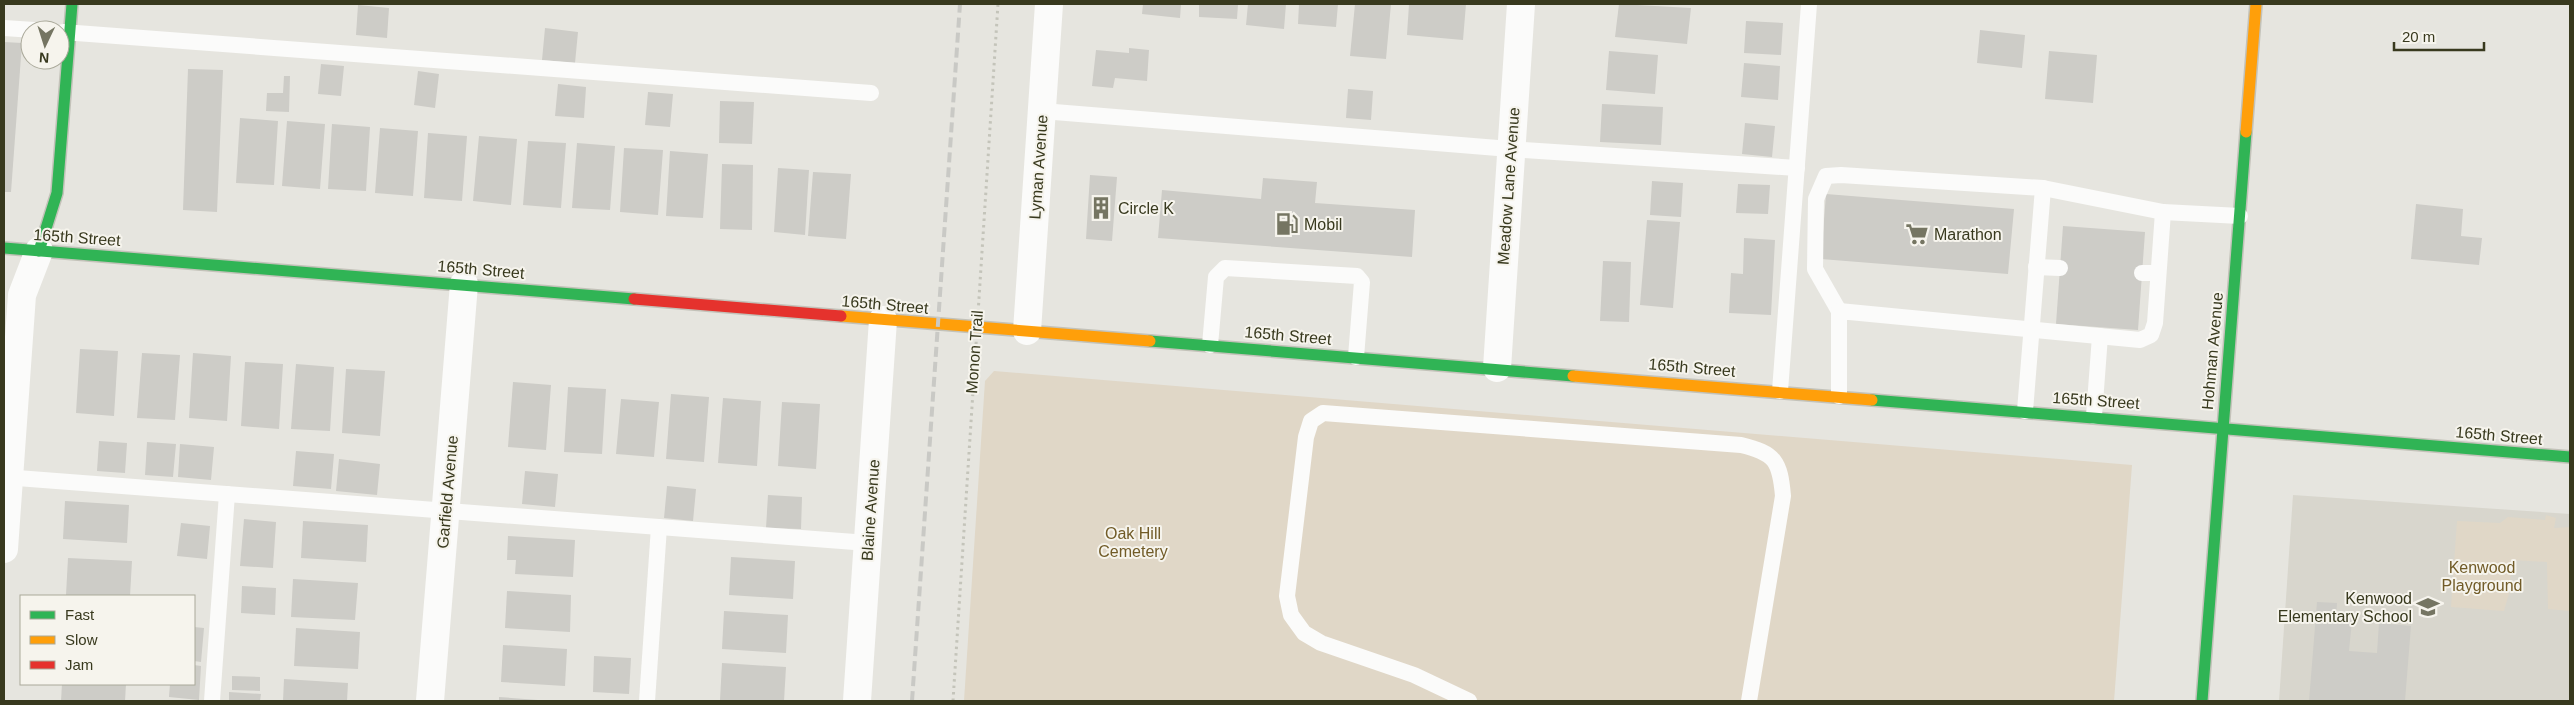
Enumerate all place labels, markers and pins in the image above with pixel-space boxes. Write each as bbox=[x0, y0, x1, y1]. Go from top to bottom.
building icon: Circle K bbox=[1088, 195, 1114, 221]
place label: Circle K bbox=[1118, 200, 1174, 217]
fuel station icon: Mobil bbox=[1274, 211, 1300, 237]
place label: Mobil bbox=[1304, 216, 1342, 233]
supermarket icon: Marathon bbox=[1904, 221, 1930, 247]
place label: Marathon bbox=[1934, 226, 2002, 243]
place label: Kenwood Elementary School bbox=[2278, 590, 2412, 625]
school or university icon: Kenwood Elementary School bbox=[2415, 594, 2441, 620]

